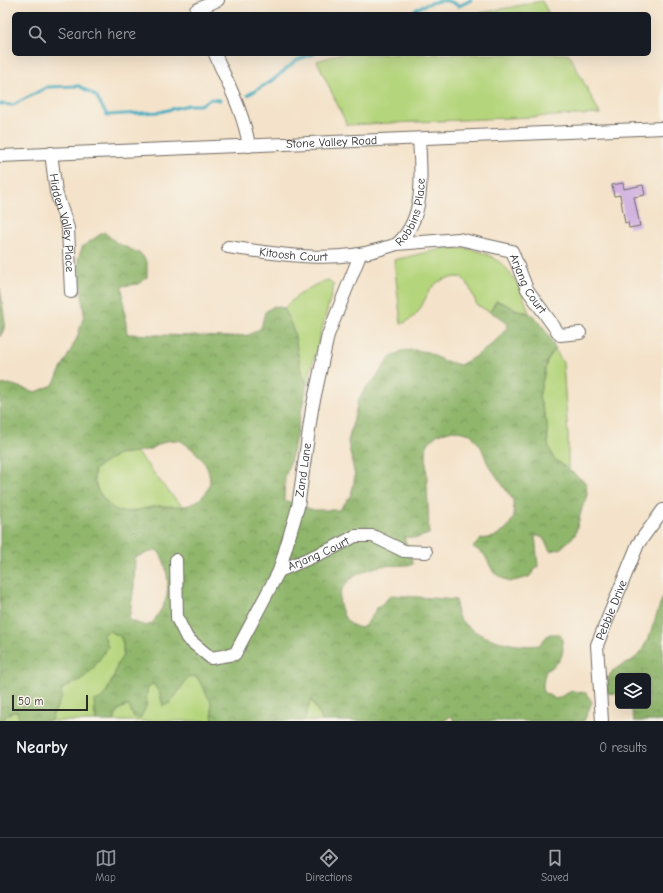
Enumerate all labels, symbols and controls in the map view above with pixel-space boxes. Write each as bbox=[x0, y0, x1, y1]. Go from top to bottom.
search box bbox=[12, 12, 651, 56]
icon: search bbox=[26, 23, 48, 45]
text: Search here bbox=[58, 25, 136, 43]
street label: Stone Valley Road bbox=[286, 133, 378, 151]
street label: Hidden Valley Place bbox=[47, 173, 77, 272]
street label: Robbins Place bbox=[392, 178, 428, 249]
street label: Kitoosh Court bbox=[258, 245, 328, 264]
street label: Arjang Court bbox=[507, 252, 550, 317]
street label: Zand Lane bbox=[292, 442, 314, 498]
street label: Arjang Court bbox=[286, 533, 352, 574]
street label: Pebble Drive bbox=[593, 578, 630, 642]
map controls bbox=[615, 673, 651, 709]
button: layers bbox=[615, 673, 651, 709]
scale bar bbox=[12, 693, 88, 712]
text: 50 m bbox=[18, 695, 43, 708]
text: Nearby bbox=[16, 738, 67, 757]
text: 0 results bbox=[599, 740, 647, 755]
tab: Map bbox=[95, 847, 117, 884]
tab: Directions bbox=[306, 847, 352, 884]
tab: Saved bbox=[541, 847, 568, 884]

